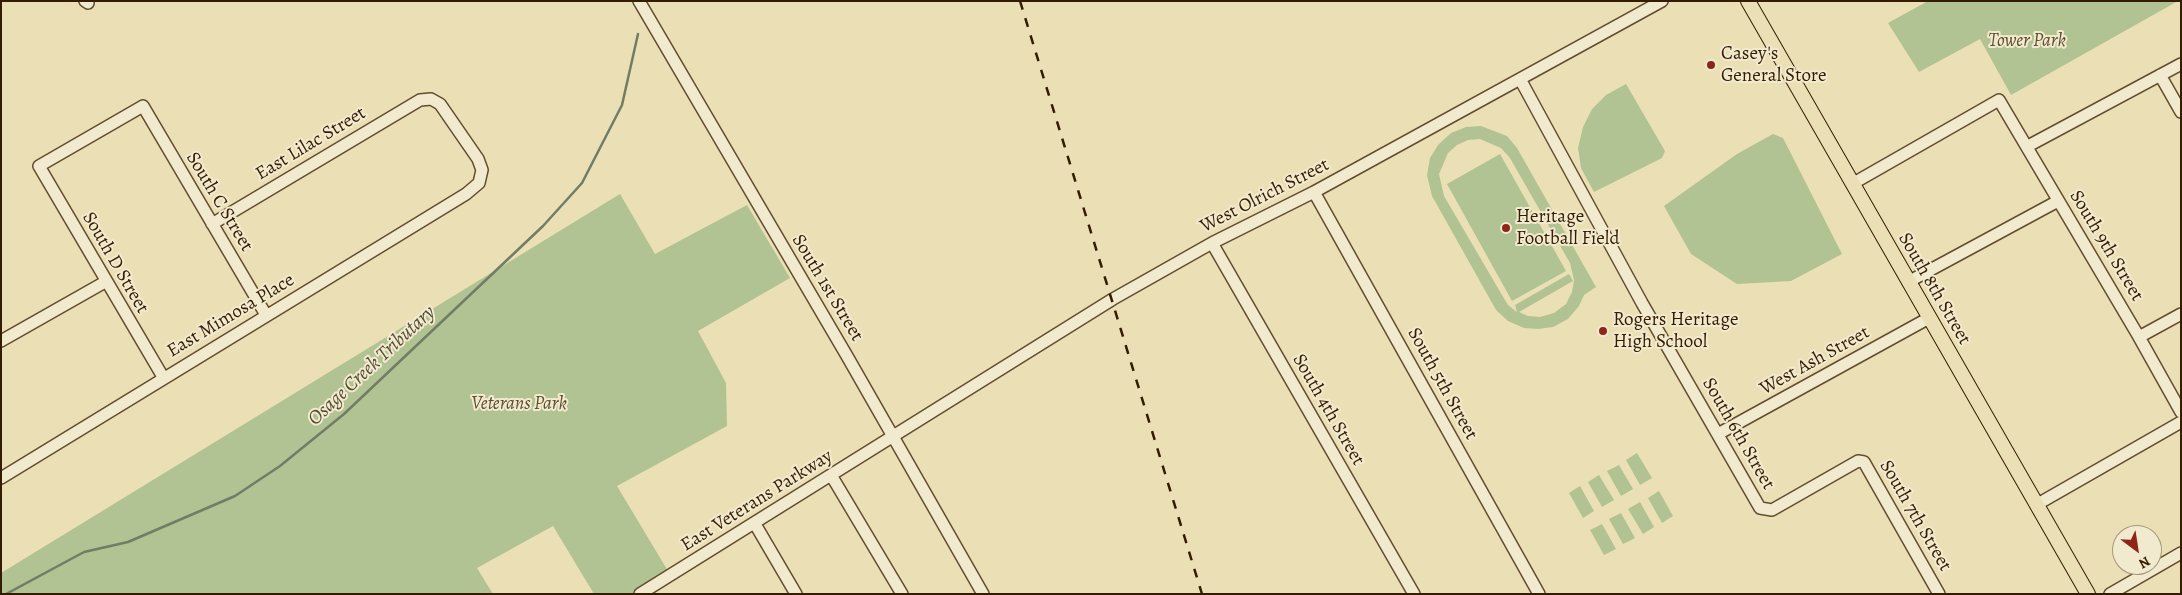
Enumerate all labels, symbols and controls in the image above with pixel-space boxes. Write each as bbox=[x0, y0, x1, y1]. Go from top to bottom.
park label: Tower Park bbox=[1988, 30, 2066, 52]
place label: Casey's General Store bbox=[1721, 43, 1826, 87]
marker: Casey's General Store bbox=[1705, 59, 1717, 71]
street label: East Lilac Street bbox=[252, 102, 370, 186]
street label: South C Street bbox=[180, 148, 258, 256]
street label: West Olrich Street bbox=[1197, 154, 1333, 238]
street label: South 9th Street bbox=[2064, 186, 2148, 306]
place label: Heritage Football Field bbox=[1516, 206, 1620, 250]
street label: South D Street bbox=[77, 208, 153, 318]
marker: Heritage Football Field bbox=[1500, 222, 1512, 234]
street label: South 8th Street bbox=[1893, 229, 1975, 349]
street label: South 1st Street bbox=[786, 230, 868, 346]
street label: East Mimosa Place bbox=[163, 269, 299, 363]
water label: Osage Creek Tributary bbox=[303, 301, 441, 431]
place label: Rogers Heritage High School bbox=[1613, 309, 1738, 353]
street label: West Ash Street bbox=[1756, 321, 1874, 401]
street label: South 5th Street bbox=[1402, 324, 1482, 444]
marker: Rogers Heritage High School bbox=[1597, 325, 1609, 337]
street label: South 4th Street bbox=[1287, 350, 1369, 470]
street label: South 6th Street bbox=[1697, 374, 1779, 494]
park label: Veterans Park bbox=[471, 393, 567, 415]
street label: East Veterans Parkway bbox=[677, 445, 837, 557]
street label: South 7th Street bbox=[1874, 456, 1956, 576]
north arrow bbox=[2112, 525, 2162, 575]
text: N bbox=[2135, 552, 2154, 573]

